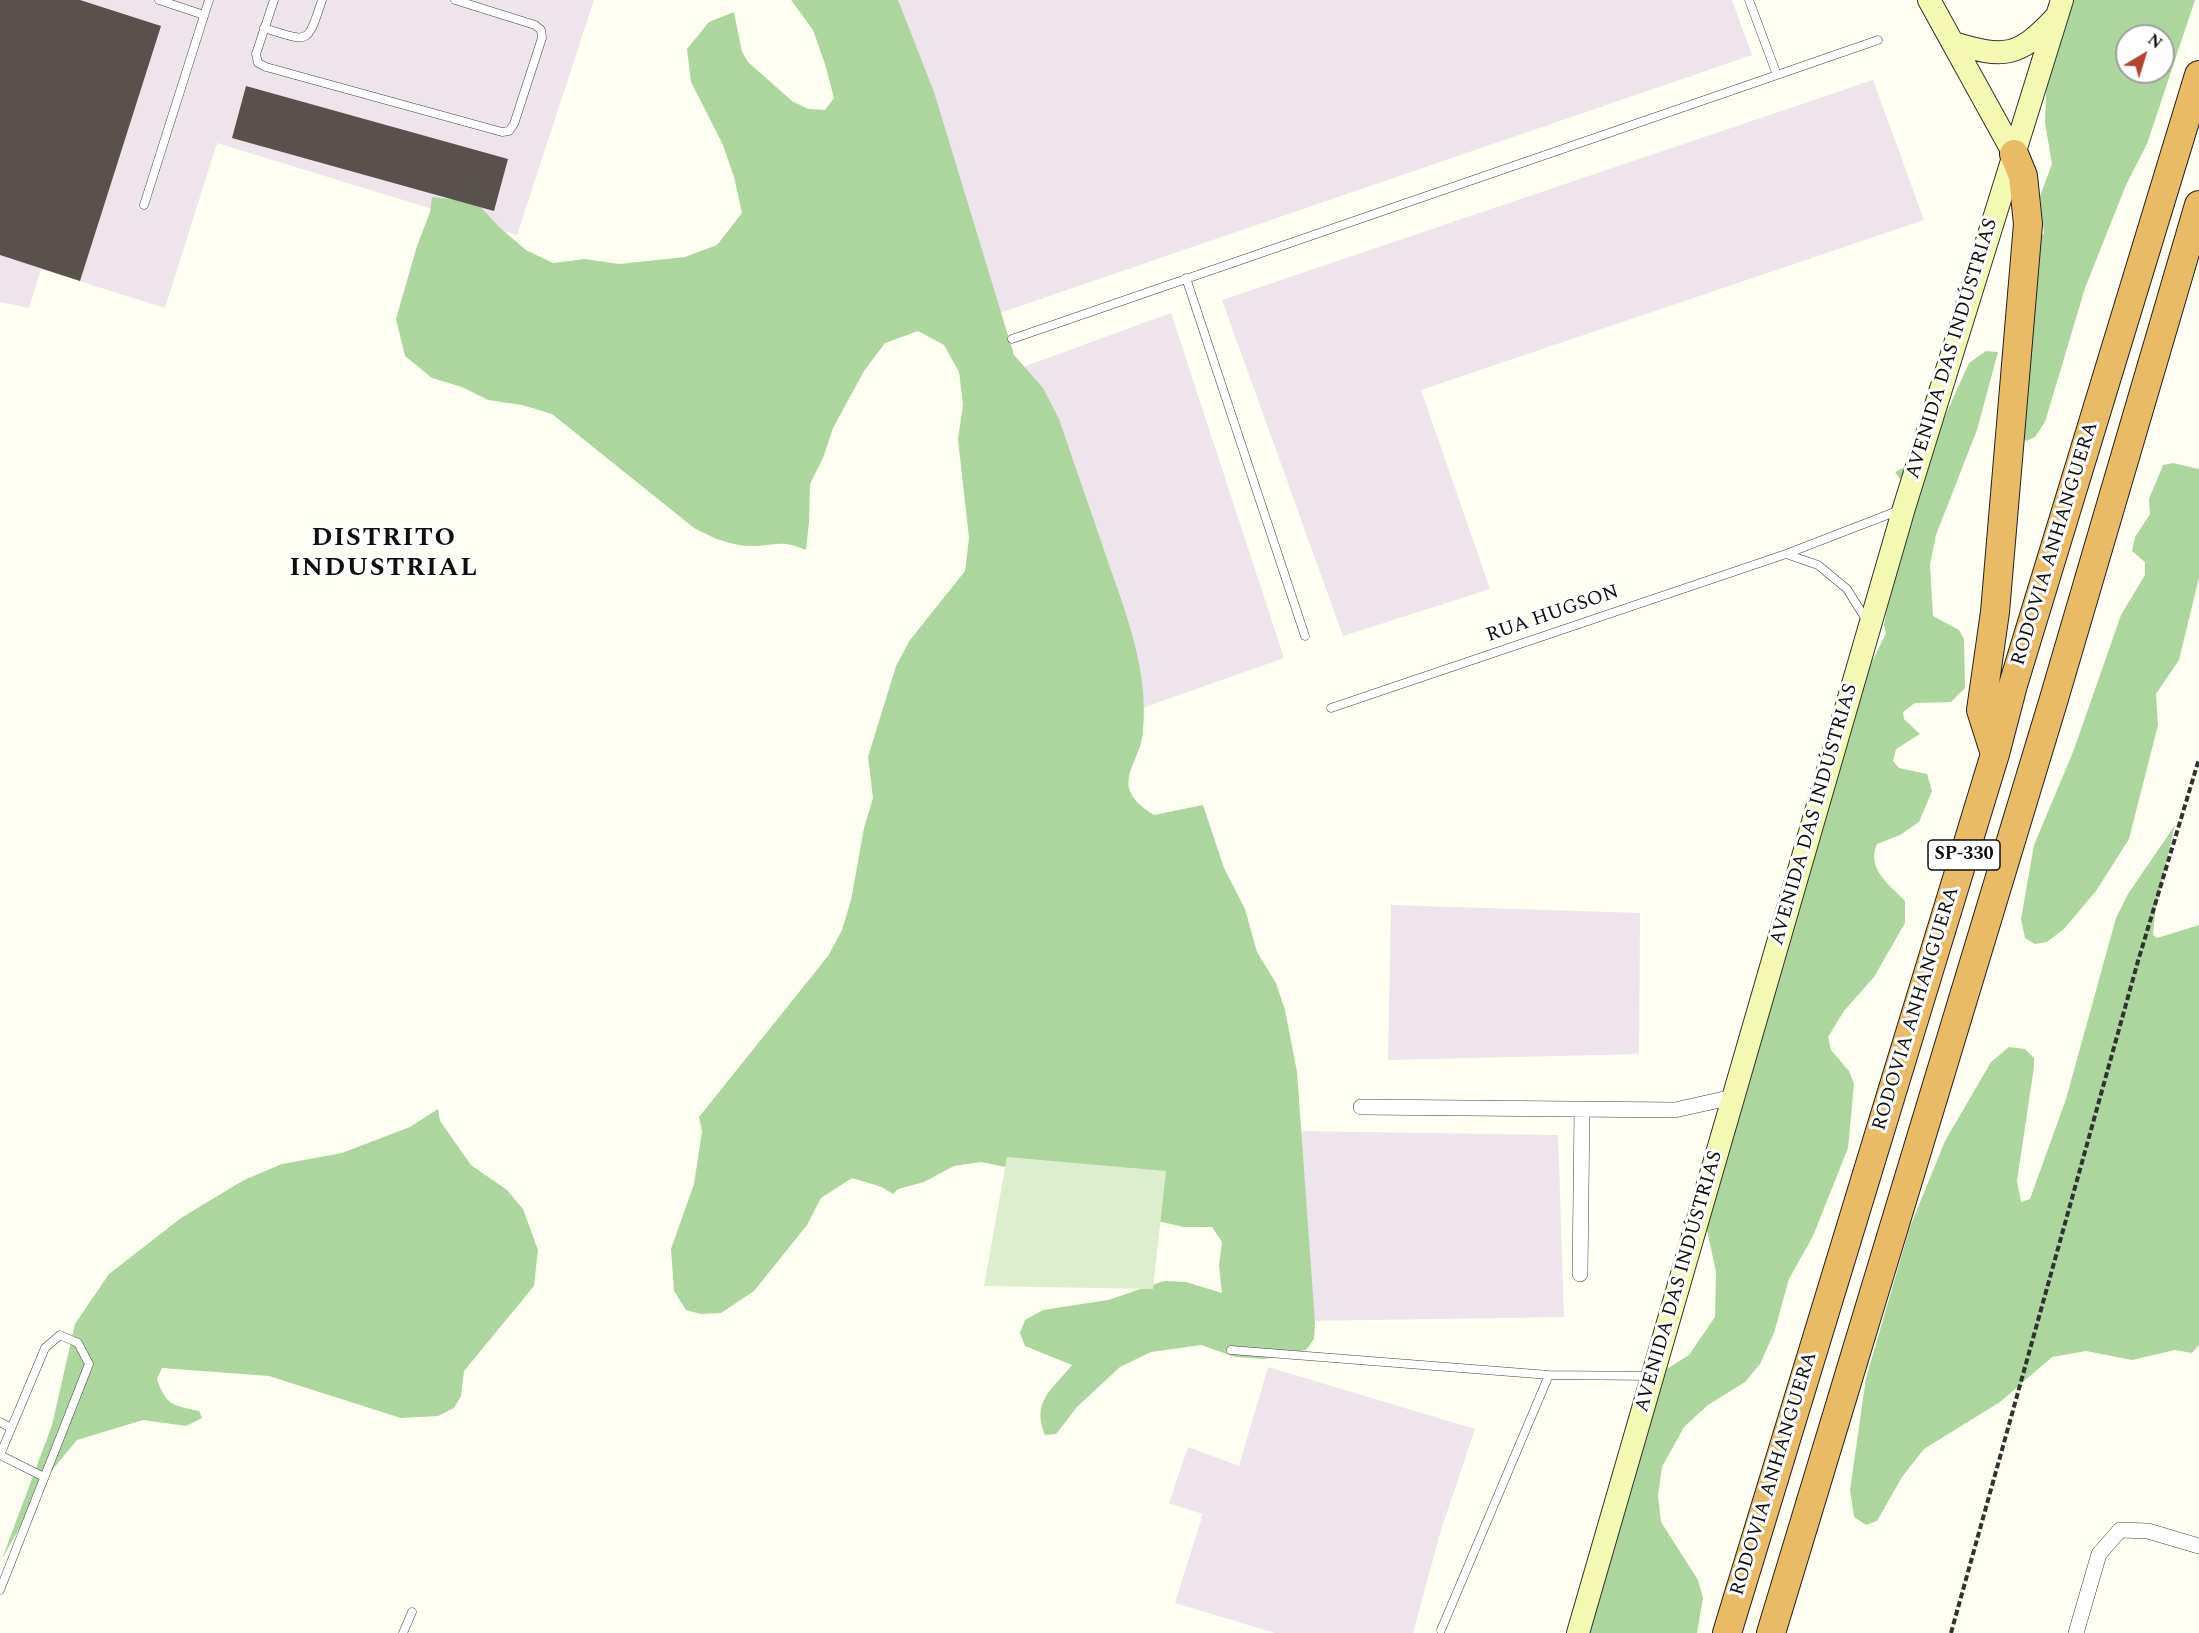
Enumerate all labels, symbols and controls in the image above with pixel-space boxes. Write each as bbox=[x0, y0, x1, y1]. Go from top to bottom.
north arrow bbox=[2115, 24, 2175, 84]
text: N bbox=[2142, 28, 2167, 55]
street label: AVENIDA DAS INDÚSTRIAS bbox=[1902, 216, 2004, 482]
street label: RODOVIA ANHANGUERA bbox=[2007, 419, 2105, 669]
district label: DISTRITO INDUSTRIAL bbox=[289, 524, 479, 586]
street label: RUA HUGSON bbox=[1484, 581, 1622, 649]
street label: AVENIDA DAS INDÚSTRIAS bbox=[1766, 681, 1864, 949]
road number: SP-330 bbox=[1928, 840, 2000, 870]
street label: RODOVIA ANHANGUERA bbox=[1868, 884, 1966, 1134]
street label: AVENIDA DAS INDÚSTRIAS bbox=[1631, 1148, 1729, 1416]
street label: RODOVIA ANHANGUERA bbox=[1726, 1349, 1824, 1599]

